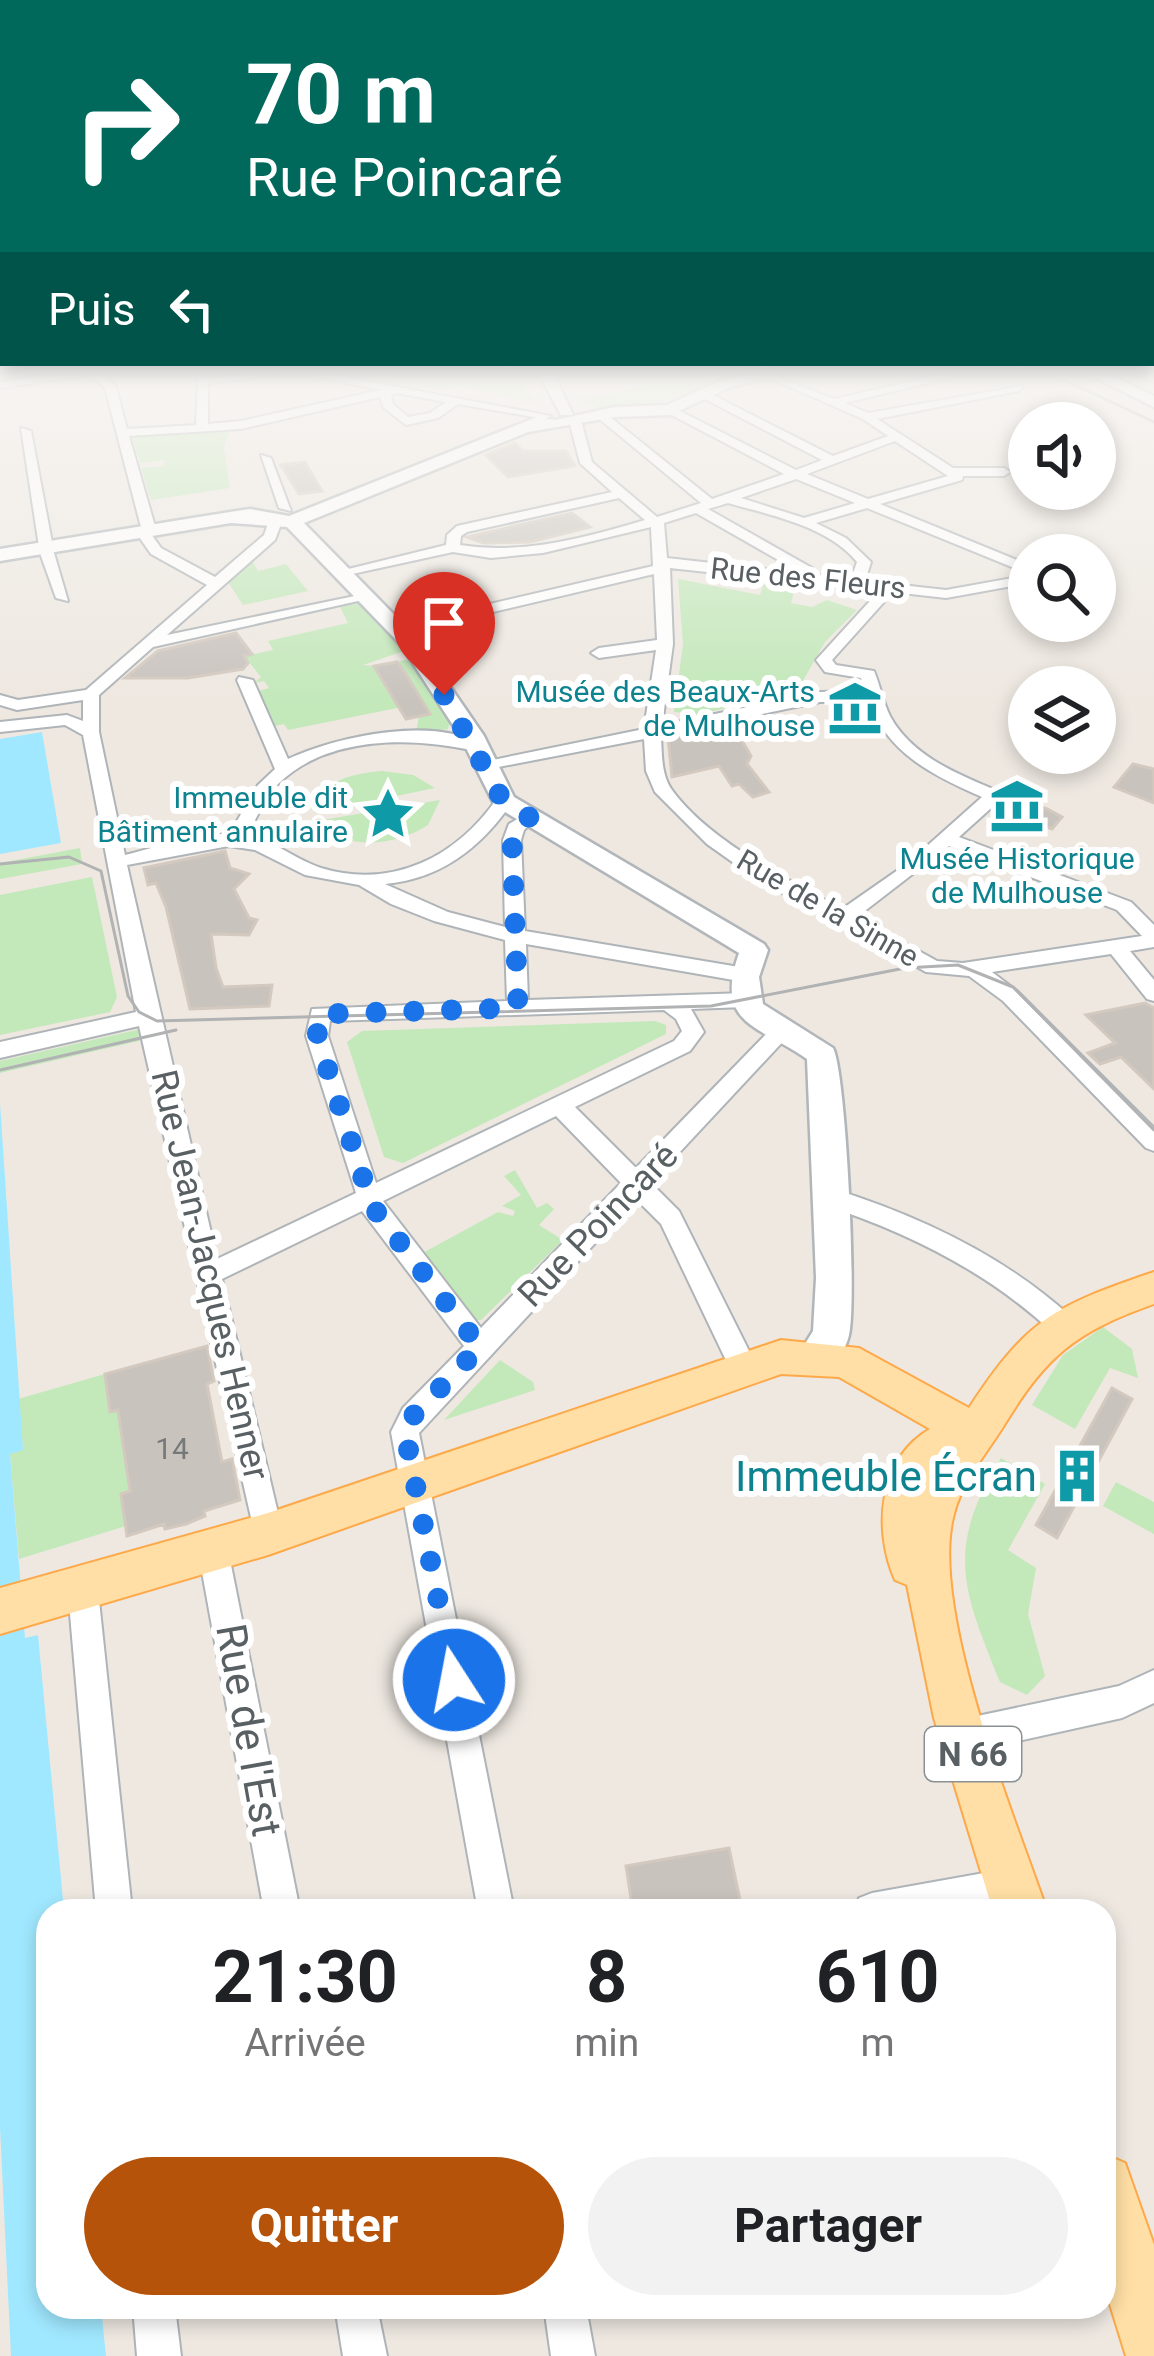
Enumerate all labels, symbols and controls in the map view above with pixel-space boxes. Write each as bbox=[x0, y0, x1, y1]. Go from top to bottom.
text: 70 m bbox=[246, 45, 436, 144]
icon: right bbox=[48, 48, 204, 204]
text: Rue Poincaré bbox=[246, 146, 563, 209]
icon: left bbox=[159, 276, 225, 342]
text: Puis bbox=[48, 283, 135, 336]
map controls bbox=[1008, 402, 1116, 774]
button: sound bbox=[1008, 402, 1116, 510]
button: search bbox=[1008, 534, 1116, 642]
street label: Rue des Fleurs bbox=[709, 550, 907, 606]
pin bbox=[393, 572, 495, 695]
icon: arrive bbox=[411, 590, 477, 656]
button: layers bbox=[1008, 666, 1116, 774]
place label: Musée des Beaux-Arts de Mulhouse bbox=[515, 674, 815, 743]
museum icon: Musée des Beaux-Arts de Mulhouse bbox=[826, 679, 884, 737]
museum icon: Musée Historique de Mulhouse bbox=[988, 777, 1046, 835]
place label: Immeuble dit Bâtiment annulaire bbox=[97, 780, 348, 849]
place icon: Immeuble dit Bâtiment annulaire bbox=[359, 785, 417, 843]
place label: Musée Historique de Mulhouse bbox=[899, 841, 1135, 910]
street label: Rue de la Sinne bbox=[731, 842, 925, 974]
street label: Rue Jean-Jacques Henner bbox=[142, 1066, 278, 1484]
street label: Rue Poincaré bbox=[510, 1134, 686, 1316]
house number: 14 bbox=[155, 1431, 189, 1466]
building icon: Immeuble Écran bbox=[1048, 1447, 1106, 1505]
place label: Immeuble Écran bbox=[735, 1452, 1037, 1501]
position arrow bbox=[391, 1617, 517, 1743]
street label: Rue de l'Est bbox=[206, 1620, 292, 1840]
road number: N 66 bbox=[925, 1727, 1021, 1781]
text: 21:30 bbox=[212, 1935, 398, 2020]
text: 8 bbox=[586, 1935, 627, 2020]
text: 610 bbox=[816, 1935, 940, 2020]
text: Arrivée bbox=[244, 2020, 366, 2066]
text: min bbox=[574, 2020, 639, 2066]
text: m bbox=[861, 2020, 895, 2066]
button: Quitter bbox=[84, 2157, 564, 2295]
button: Partager bbox=[588, 2157, 1068, 2295]

